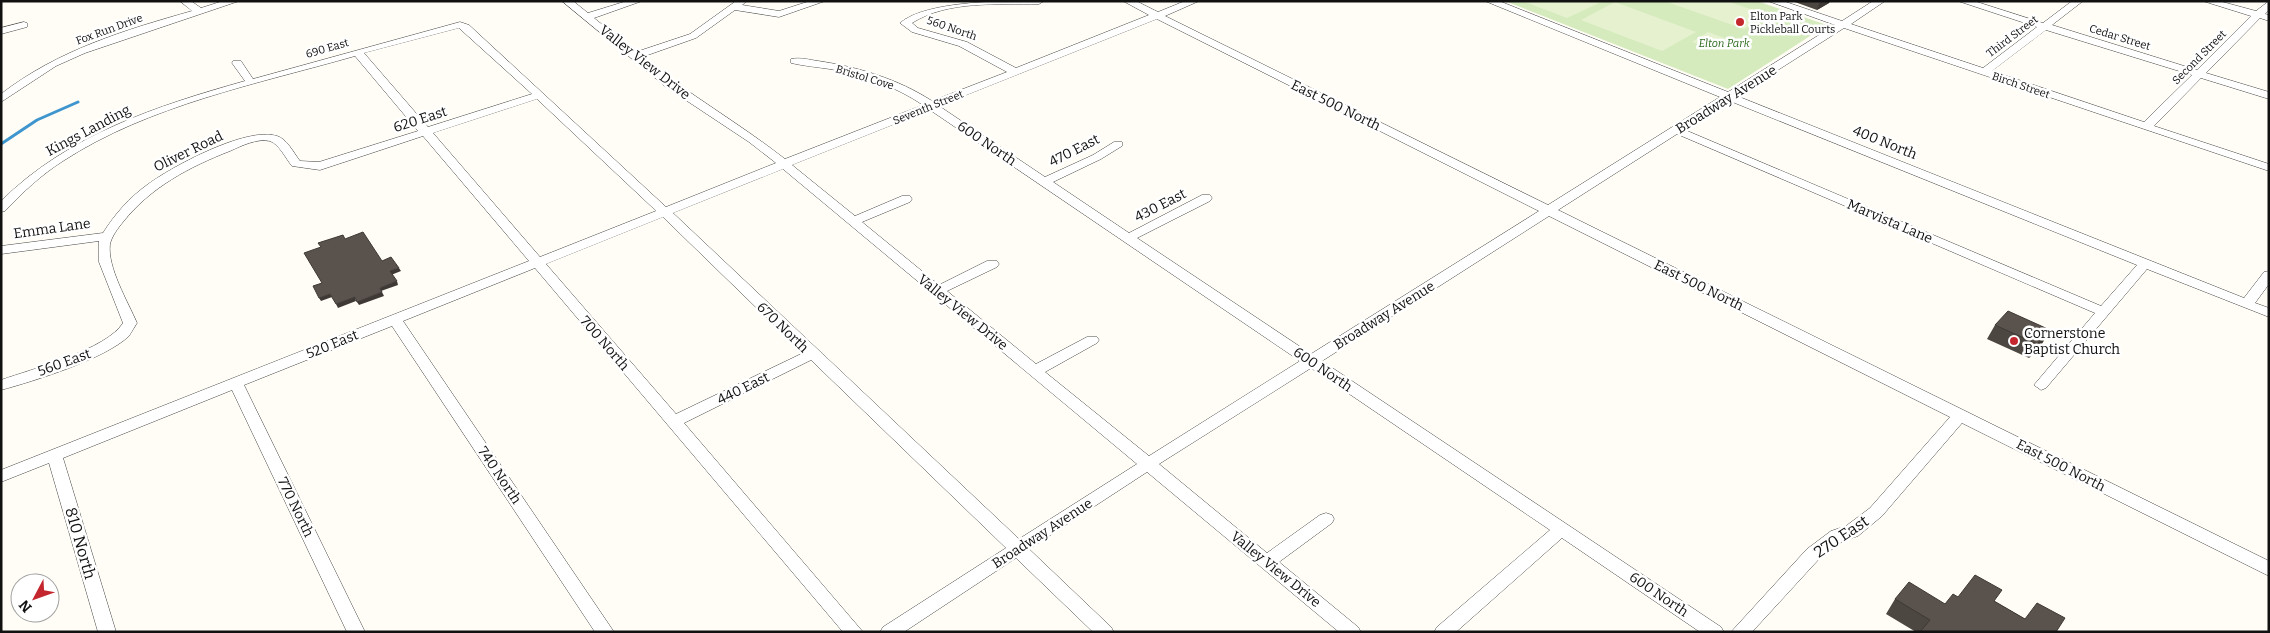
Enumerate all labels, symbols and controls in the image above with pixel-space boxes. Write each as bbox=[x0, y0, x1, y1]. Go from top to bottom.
place label: Elton Park Pickleball Courts bbox=[1750, 10, 1835, 36]
street label: Fox Run Drive bbox=[74, 11, 144, 48]
street label: Third Street bbox=[1984, 13, 2041, 60]
street label: 560 North bbox=[925, 14, 979, 43]
marker: Elton Park Pickleball Courts bbox=[1734, 16, 1746, 28]
street label: Valley View Drive bbox=[596, 22, 694, 103]
street label: Cedar Street bbox=[2088, 22, 2152, 53]
street label: Second Street bbox=[2170, 28, 2229, 87]
street label: 690 East bbox=[304, 36, 350, 61]
park label: Elton Park bbox=[1698, 37, 1751, 50]
street label: Broadway Avenue bbox=[1673, 61, 1780, 137]
street label: Bristol Cove bbox=[834, 62, 896, 92]
street label: Birch Street bbox=[1990, 70, 2051, 101]
street label: East 500 North bbox=[1288, 76, 1384, 135]
street label: Seventh Street bbox=[891, 87, 965, 128]
street label: Kings Landing bbox=[43, 101, 133, 160]
street label: 620 East bbox=[391, 103, 449, 136]
street label: 600 North bbox=[954, 117, 1020, 170]
street label: 400 North bbox=[1850, 122, 1920, 163]
street label: Oliver Road bbox=[151, 127, 226, 176]
street label: 470 East bbox=[1046, 131, 1102, 170]
street label: 430 East bbox=[1132, 185, 1189, 226]
street label: Marvista Lane bbox=[1844, 196, 1935, 247]
street label: Emma Lane bbox=[13, 215, 92, 242]
street label: East 500 North bbox=[1651, 256, 1747, 315]
street label: Valley View Drive bbox=[914, 271, 1011, 354]
street label: Broadway Avenue bbox=[1331, 277, 1438, 353]
street label: 670 North bbox=[753, 299, 812, 356]
street label: 700 North bbox=[576, 313, 633, 374]
place label: Cornerstone Baptist Church bbox=[2024, 325, 2120, 358]
street label: 520 East bbox=[304, 326, 361, 363]
marker: Cornerstone Baptist Church bbox=[2008, 335, 2020, 347]
street label: 600 North bbox=[1290, 343, 1356, 396]
street label: 560 East bbox=[35, 345, 93, 380]
street label: 440 East bbox=[714, 369, 772, 408]
street label: East 500 North bbox=[2013, 436, 2108, 495]
street label: 740 North bbox=[474, 443, 525, 507]
street label: 770 North bbox=[274, 475, 317, 540]
street label: Broadway Avenue bbox=[989, 495, 1096, 572]
street label: 810 North bbox=[61, 505, 100, 581]
street label: 270 East bbox=[1810, 511, 1872, 562]
street label: Valley View Drive bbox=[1227, 528, 1324, 611]
street label: 600 North bbox=[1626, 568, 1692, 621]
north arrow bbox=[10, 573, 60, 623]
text: N bbox=[15, 596, 36, 616]

